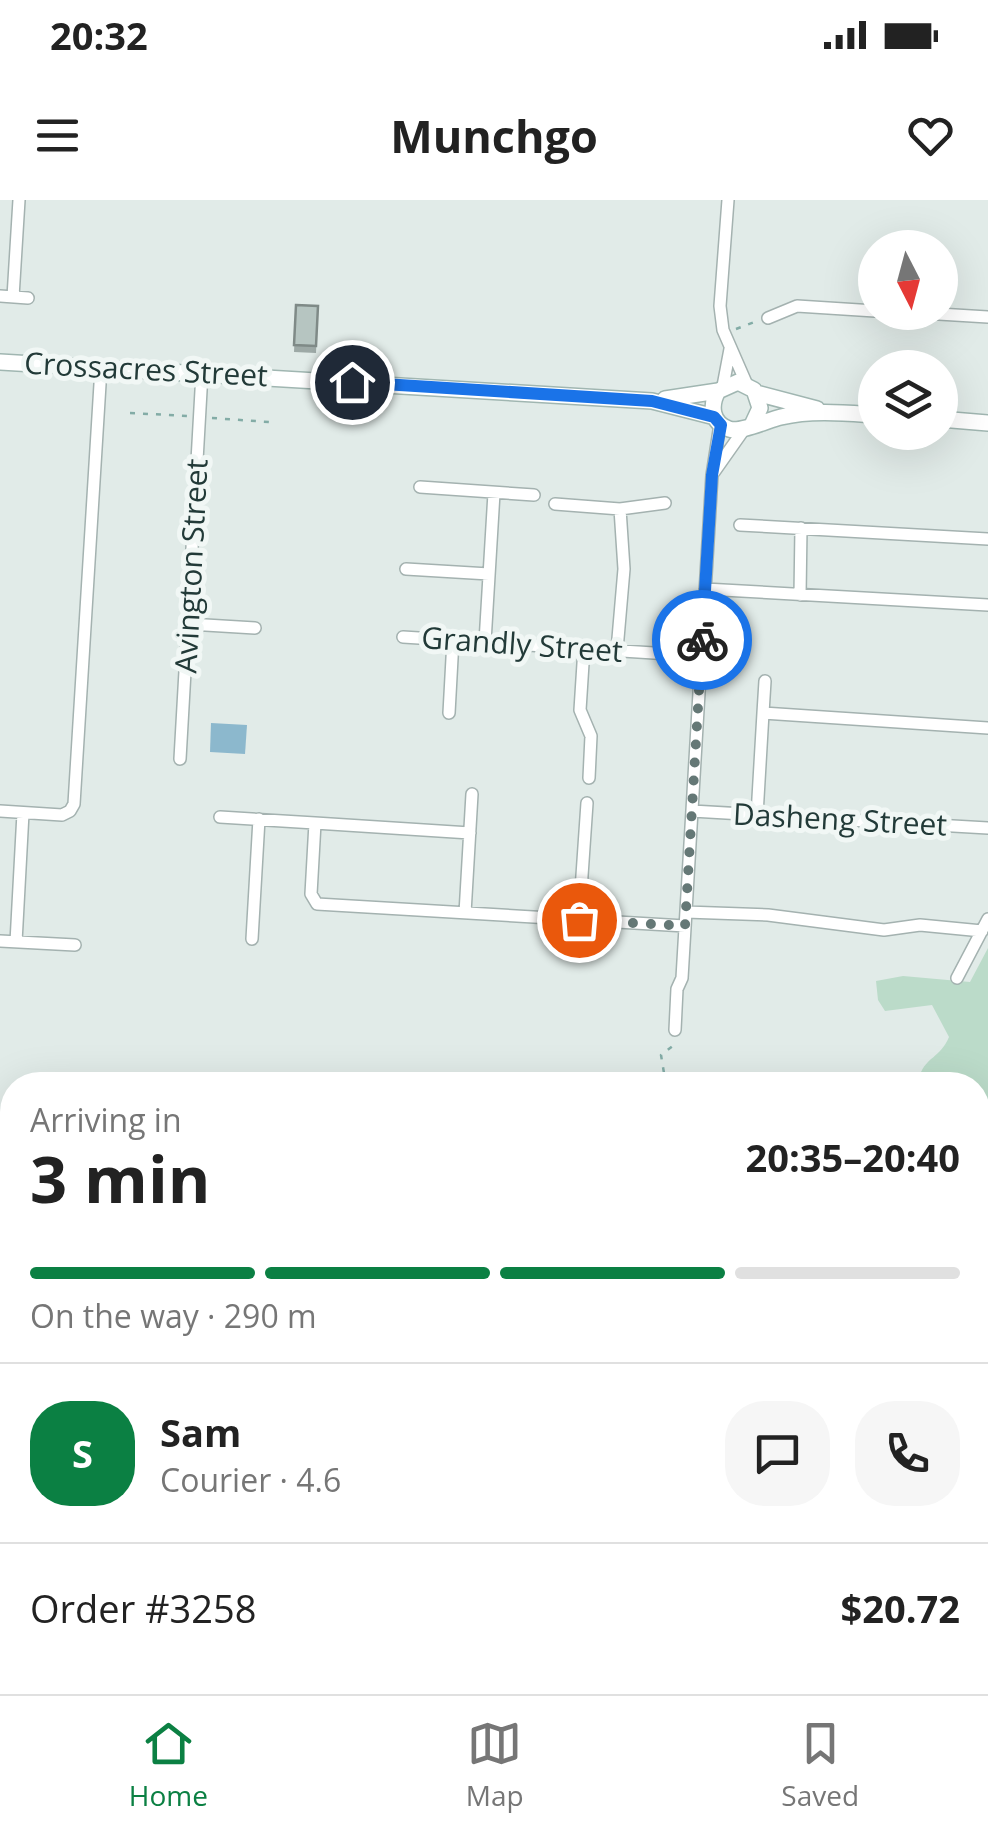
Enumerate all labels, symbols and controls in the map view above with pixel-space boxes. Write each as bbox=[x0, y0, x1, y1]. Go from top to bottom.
text: 20:32 bbox=[50, 9, 148, 61]
text: Munchgo bbox=[390, 105, 598, 166]
icon: menu bbox=[30, 108, 85, 163]
icon: heart bbox=[903, 108, 958, 163]
north arrow bbox=[858, 230, 958, 330]
map controls bbox=[858, 230, 958, 450]
pin bbox=[310, 340, 395, 425]
street label: Crossacres Street bbox=[23, 342, 269, 395]
button: layers bbox=[858, 350, 958, 450]
icon: home bbox=[325, 355, 380, 410]
street label: Avington Street bbox=[164, 458, 217, 674]
courier bbox=[652, 590, 752, 690]
icon: bike bbox=[675, 613, 730, 668]
street label: Grandly Street bbox=[420, 616, 624, 671]
street label: Dasheng Street bbox=[732, 792, 948, 845]
pin bbox=[537, 878, 622, 963]
icon: bag bbox=[552, 893, 607, 948]
text: Arriving in bbox=[30, 1098, 182, 1141]
text: 20:35–20:40 bbox=[746, 1131, 960, 1183]
text: 3 min bbox=[30, 1134, 210, 1222]
text: On the way · 290 m bbox=[30, 1294, 317, 1337]
button: chat bbox=[725, 1401, 830, 1506]
button: phone bbox=[855, 1401, 960, 1506]
text: Sam bbox=[160, 1406, 241, 1458]
text: S bbox=[72, 1427, 93, 1479]
text: Courier · 4.6 bbox=[160, 1458, 341, 1501]
text: Order #3258 bbox=[30, 1582, 257, 1634]
text: $20.72 bbox=[841, 1582, 960, 1634]
tab: Home bbox=[129, 1716, 208, 1814]
tab: Map bbox=[466, 1716, 524, 1814]
tab: Saved bbox=[781, 1716, 859, 1814]

